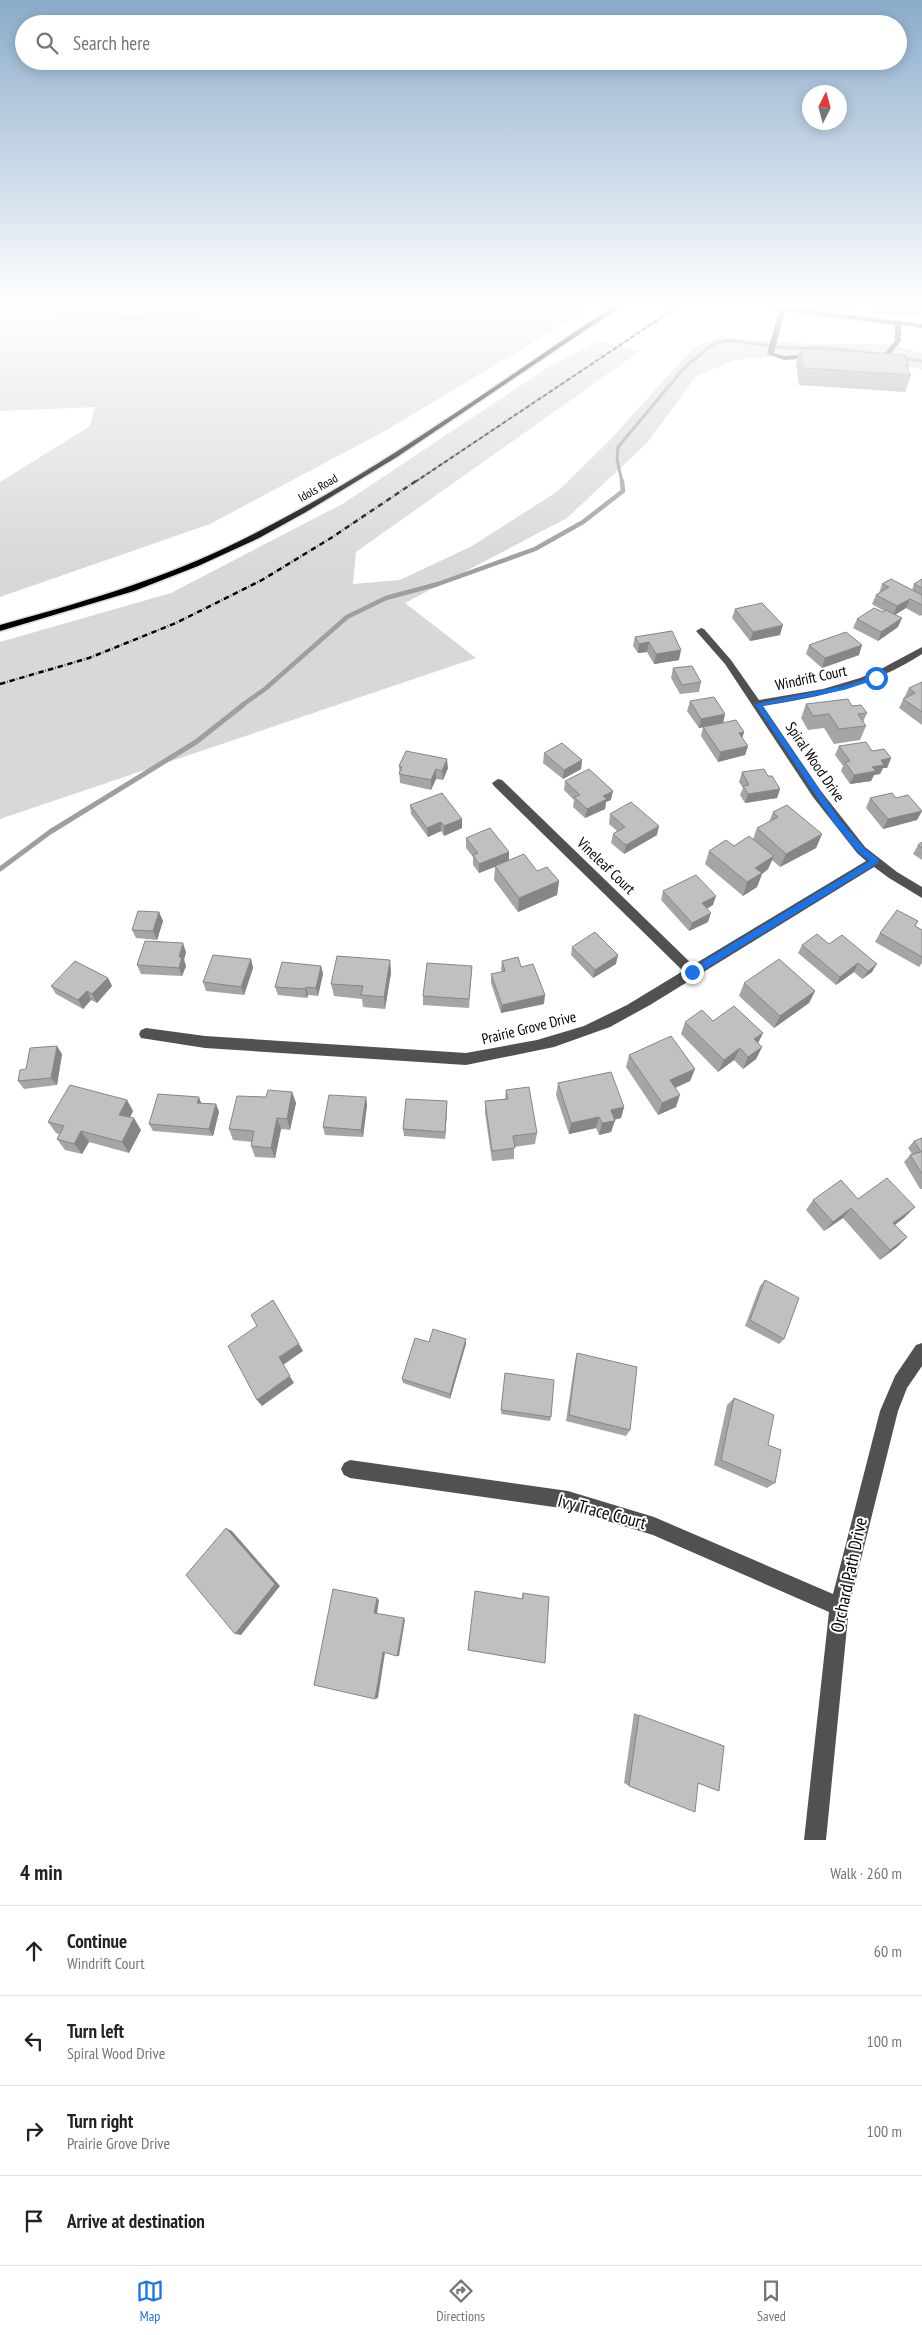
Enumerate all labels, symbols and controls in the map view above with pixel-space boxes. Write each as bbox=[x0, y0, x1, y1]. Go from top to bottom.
search box bbox=[15, 15, 907, 70]
icon: search bbox=[33, 29, 61, 57]
text: Search here bbox=[73, 31, 150, 55]
north arrow bbox=[802, 85, 847, 130]
street label: Idols Road bbox=[295, 470, 340, 505]
street label: Windrift Court bbox=[773, 661, 848, 694]
route start bbox=[865, 667, 888, 690]
street label: Spiral Wood Drive bbox=[782, 718, 849, 805]
street label: Vineleaf Court bbox=[573, 832, 639, 898]
route end bbox=[681, 961, 704, 984]
street label: Prairie Grove Drive bbox=[480, 1007, 578, 1048]
street label: Ivy Trace Court bbox=[555, 1489, 649, 1534]
street label: Orchard Path Drive bbox=[825, 1515, 872, 1635]
text: 4 min bbox=[20, 1859, 62, 1886]
text: Walk · 260 m bbox=[830, 1863, 902, 1883]
text: Continue bbox=[67, 1929, 127, 1953]
icon: ahead bbox=[20, 1937, 48, 1965]
text: 60 m bbox=[874, 1941, 902, 1961]
text: Windrift Court bbox=[67, 1953, 145, 1973]
text: Turn left bbox=[67, 2019, 124, 2043]
icon: left bbox=[20, 2027, 48, 2055]
text: 100 m bbox=[867, 2031, 902, 2051]
text: Spiral Wood Drive bbox=[67, 2043, 165, 2063]
text: Turn right bbox=[67, 2109, 133, 2133]
icon: right bbox=[20, 2117, 48, 2145]
text: 100 m bbox=[867, 2121, 902, 2141]
text: Prairie Grove Drive bbox=[67, 2133, 170, 2153]
icon: arrive bbox=[20, 2207, 48, 2235]
text: Arrive at destination bbox=[67, 2209, 205, 2233]
tab: Map bbox=[136, 2277, 164, 2325]
tab: Directions bbox=[436, 2277, 485, 2325]
tab: Saved bbox=[757, 2277, 786, 2325]

